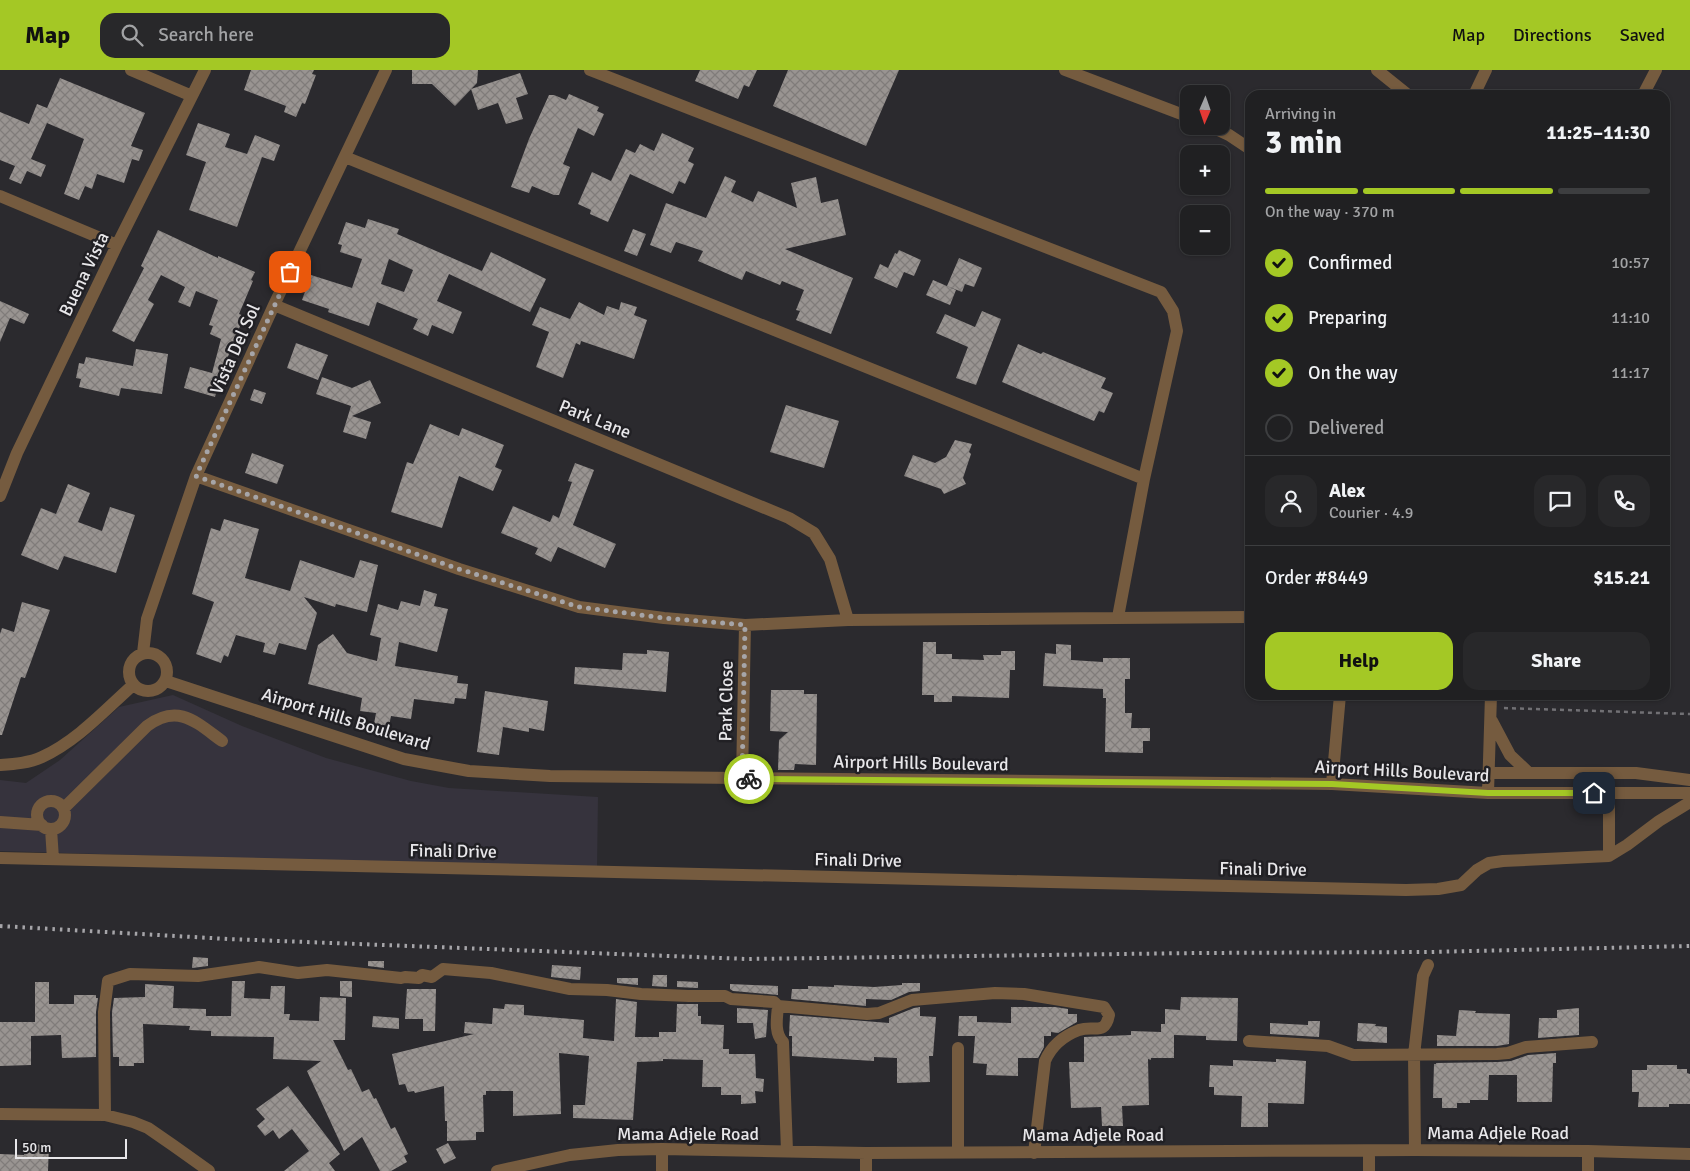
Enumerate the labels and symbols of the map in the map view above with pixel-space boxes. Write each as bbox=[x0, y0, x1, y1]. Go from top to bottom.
north arrow bbox=[1180, 85, 1230, 135]
street label: Buena Vista bbox=[54, 228, 114, 320]
pin bbox=[269, 251, 311, 293]
street label: Vista Del Sol bbox=[205, 300, 265, 398]
street label: Park Lane bbox=[556, 395, 634, 443]
street label: Park Close bbox=[714, 660, 738, 742]
street label: Airport Hills Boulevard bbox=[259, 683, 433, 755]
street label: Airport Hills Boulevard bbox=[833, 750, 1009, 776]
courier bbox=[724, 754, 774, 804]
street label: Airport Hills Boulevard bbox=[1314, 755, 1490, 787]
pin bbox=[1573, 772, 1615, 814]
street label: Finali Drive bbox=[409, 839, 497, 863]
street label: Finali Drive bbox=[814, 848, 902, 872]
street label: Finali Drive bbox=[1219, 857, 1307, 881]
street label: Mama Adjele Road bbox=[1427, 1122, 1569, 1144]
street label: Mama Adjele Road bbox=[617, 1123, 759, 1145]
street label: Mama Adjele Road bbox=[1022, 1124, 1164, 1146]
scale bar bbox=[15, 1136, 128, 1159]

